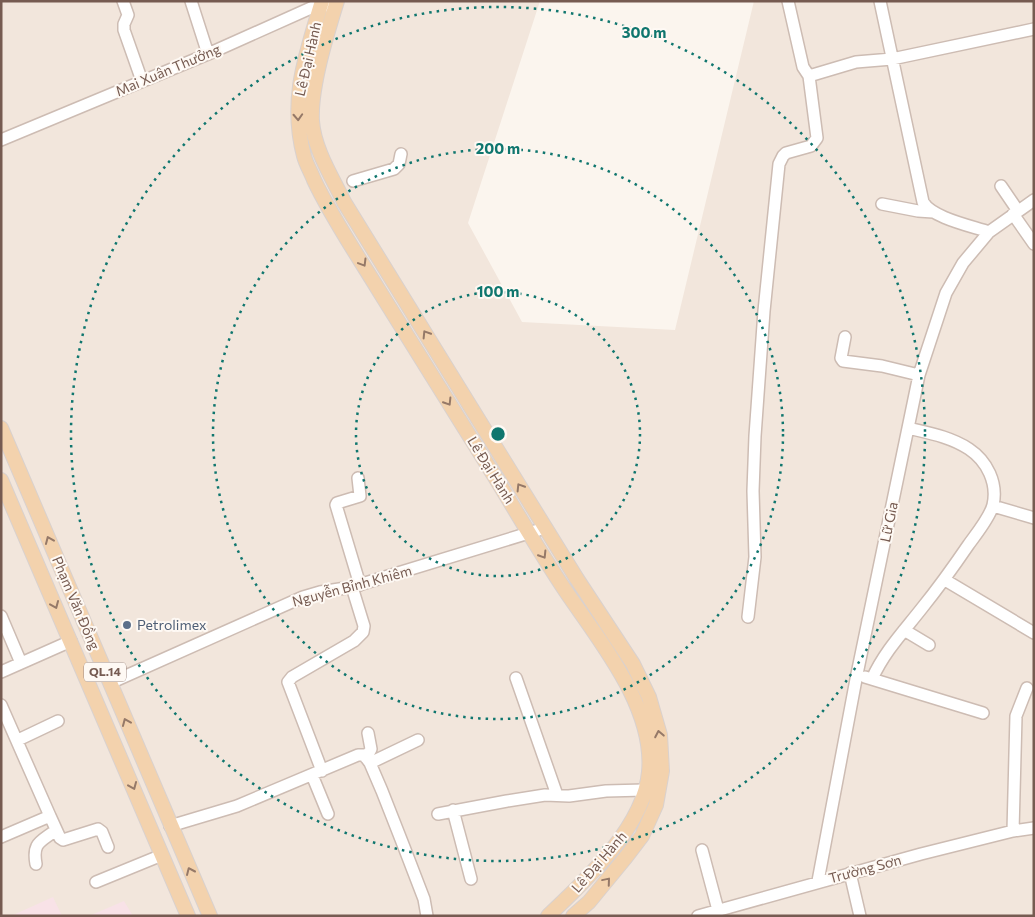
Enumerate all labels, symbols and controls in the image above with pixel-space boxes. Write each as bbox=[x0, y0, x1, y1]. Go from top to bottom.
street label: Lê Đại Hành bbox=[291, 20, 324, 98]
text: 300 m bbox=[622, 23, 666, 41]
street label: Mai Xuân Thưởng bbox=[113, 40, 223, 99]
one-way arrow bbox=[293, 113, 304, 121]
text: 200 m bbox=[476, 139, 520, 157]
one-way arrow bbox=[356, 258, 366, 267]
text: 100 m bbox=[477, 282, 519, 300]
one-way arrow bbox=[422, 331, 432, 340]
one-way arrow bbox=[442, 396, 452, 405]
centre of rings bbox=[489, 425, 507, 443]
street label: Lê Đại Hành bbox=[464, 433, 519, 506]
one-way arrow bbox=[517, 484, 527, 493]
street label: Lữ Gia bbox=[876, 500, 901, 544]
one-way arrow bbox=[44, 536, 55, 545]
one-way arrow bbox=[537, 549, 547, 558]
street label: Phạm Văn Đồng bbox=[49, 553, 104, 653]
street label: Nguyễn Bỉnh Khiêm bbox=[290, 561, 413, 610]
one-way arrow bbox=[49, 600, 60, 609]
place label: Petrolimex bbox=[137, 616, 207, 633]
marker: Petrolimex bbox=[121, 619, 133, 631]
road number: QL.14 bbox=[84, 662, 126, 682]
one-way arrow bbox=[122, 718, 132, 727]
one-way arrow bbox=[655, 730, 665, 739]
one-way arrow bbox=[127, 781, 138, 790]
street label: Lê Đại Hành bbox=[567, 828, 630, 896]
street label: Trường Sơn bbox=[827, 851, 903, 886]
one-way arrow bbox=[186, 867, 197, 876]
one-way arrow bbox=[601, 877, 610, 886]

